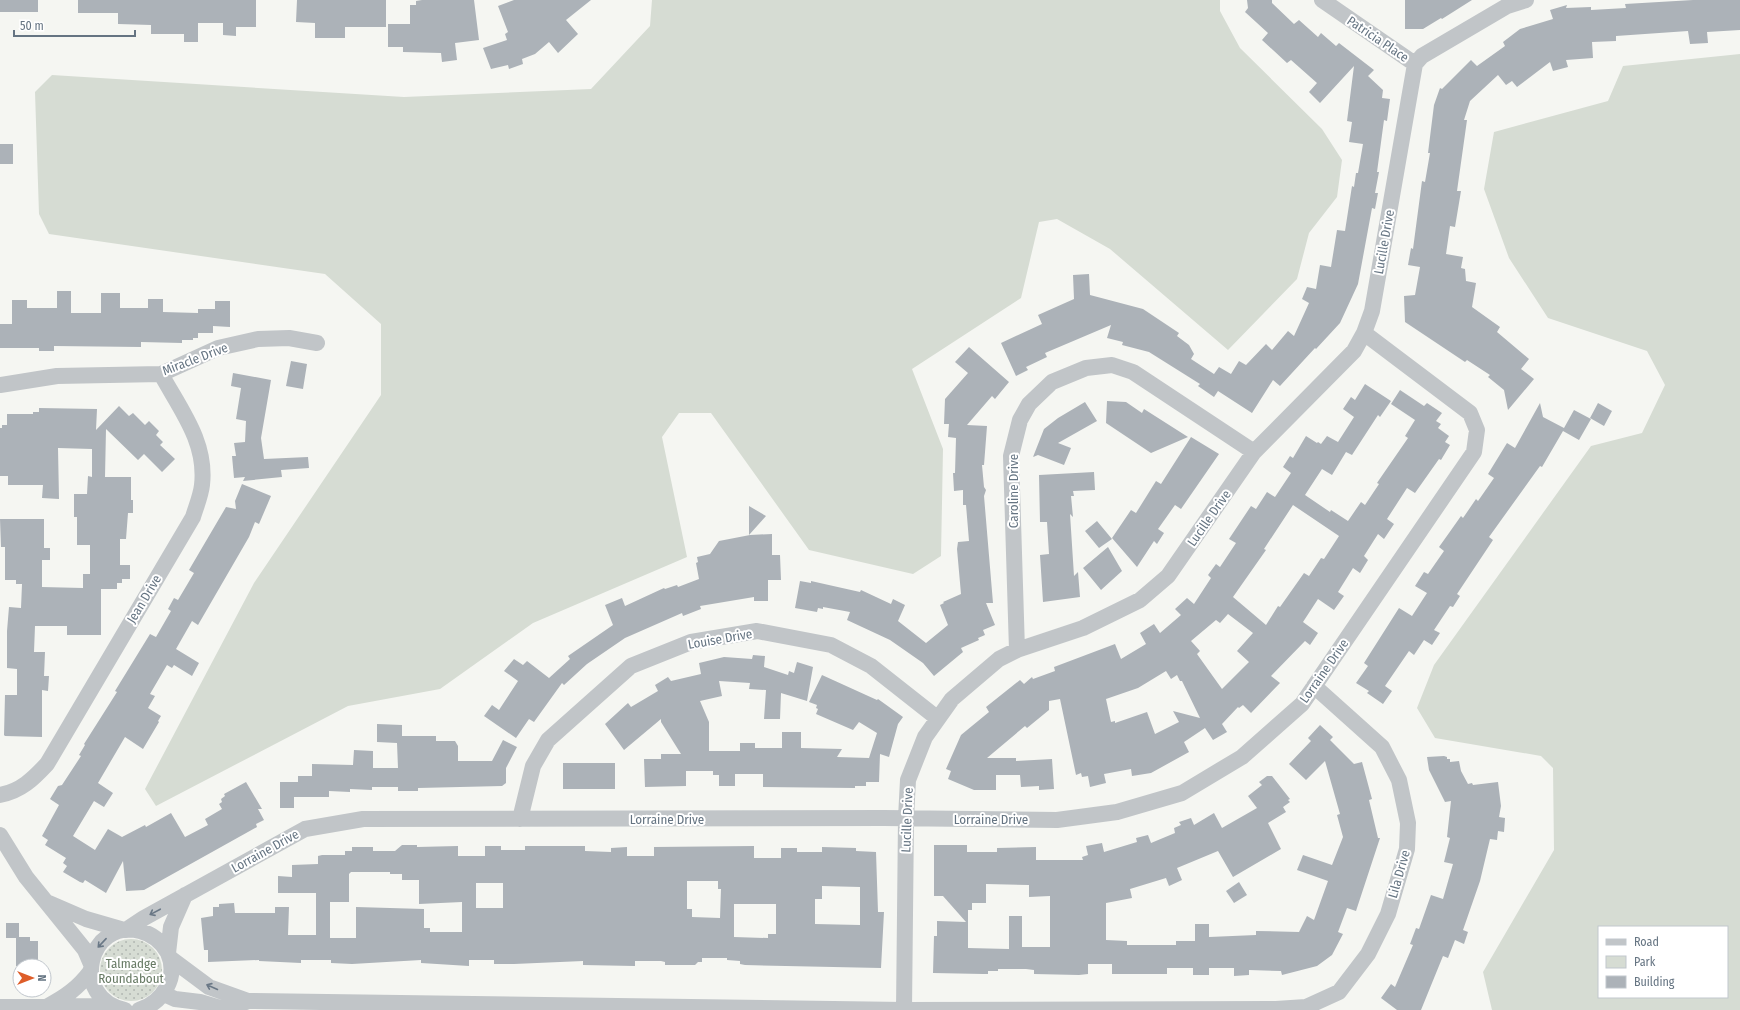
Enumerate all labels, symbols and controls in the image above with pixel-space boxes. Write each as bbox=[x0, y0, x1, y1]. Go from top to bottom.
scale bar bbox=[14, 12, 135, 38]
street label: Patricia Place bbox=[1344, 13, 1412, 65]
text: 50 m bbox=[20, 19, 44, 33]
street label: Lucille Drive bbox=[1371, 209, 1397, 275]
street label: Miracle Drive bbox=[160, 340, 230, 378]
street label: Caroline Drive bbox=[1006, 454, 1021, 528]
street label: Lucille Drive bbox=[1184, 487, 1234, 549]
street label: Jean Drive bbox=[124, 572, 164, 626]
street label: Louise Drive bbox=[687, 626, 753, 652]
street label: Lorraine Drive bbox=[1296, 636, 1352, 706]
street label: Lucille Drive bbox=[898, 787, 916, 853]
street label: Lorraine Drive bbox=[630, 812, 704, 827]
street label: Lorraine Drive bbox=[954, 812, 1028, 827]
street label: Lorraine Drive bbox=[229, 826, 301, 876]
street label: Lila Drive bbox=[1385, 848, 1413, 900]
one-way arrow bbox=[149, 908, 161, 916]
legend bbox=[1598, 926, 1728, 998]
text: Road bbox=[1634, 935, 1659, 949]
one-way arrow bbox=[97, 938, 107, 948]
text: Park bbox=[1634, 955, 1656, 969]
park label: Talmadge Roundabout bbox=[98, 956, 165, 986]
north arrow bbox=[12, 958, 52, 998]
text: N bbox=[35, 975, 48, 981]
text: Building bbox=[1634, 975, 1675, 989]
one-way arrow bbox=[206, 983, 218, 990]

